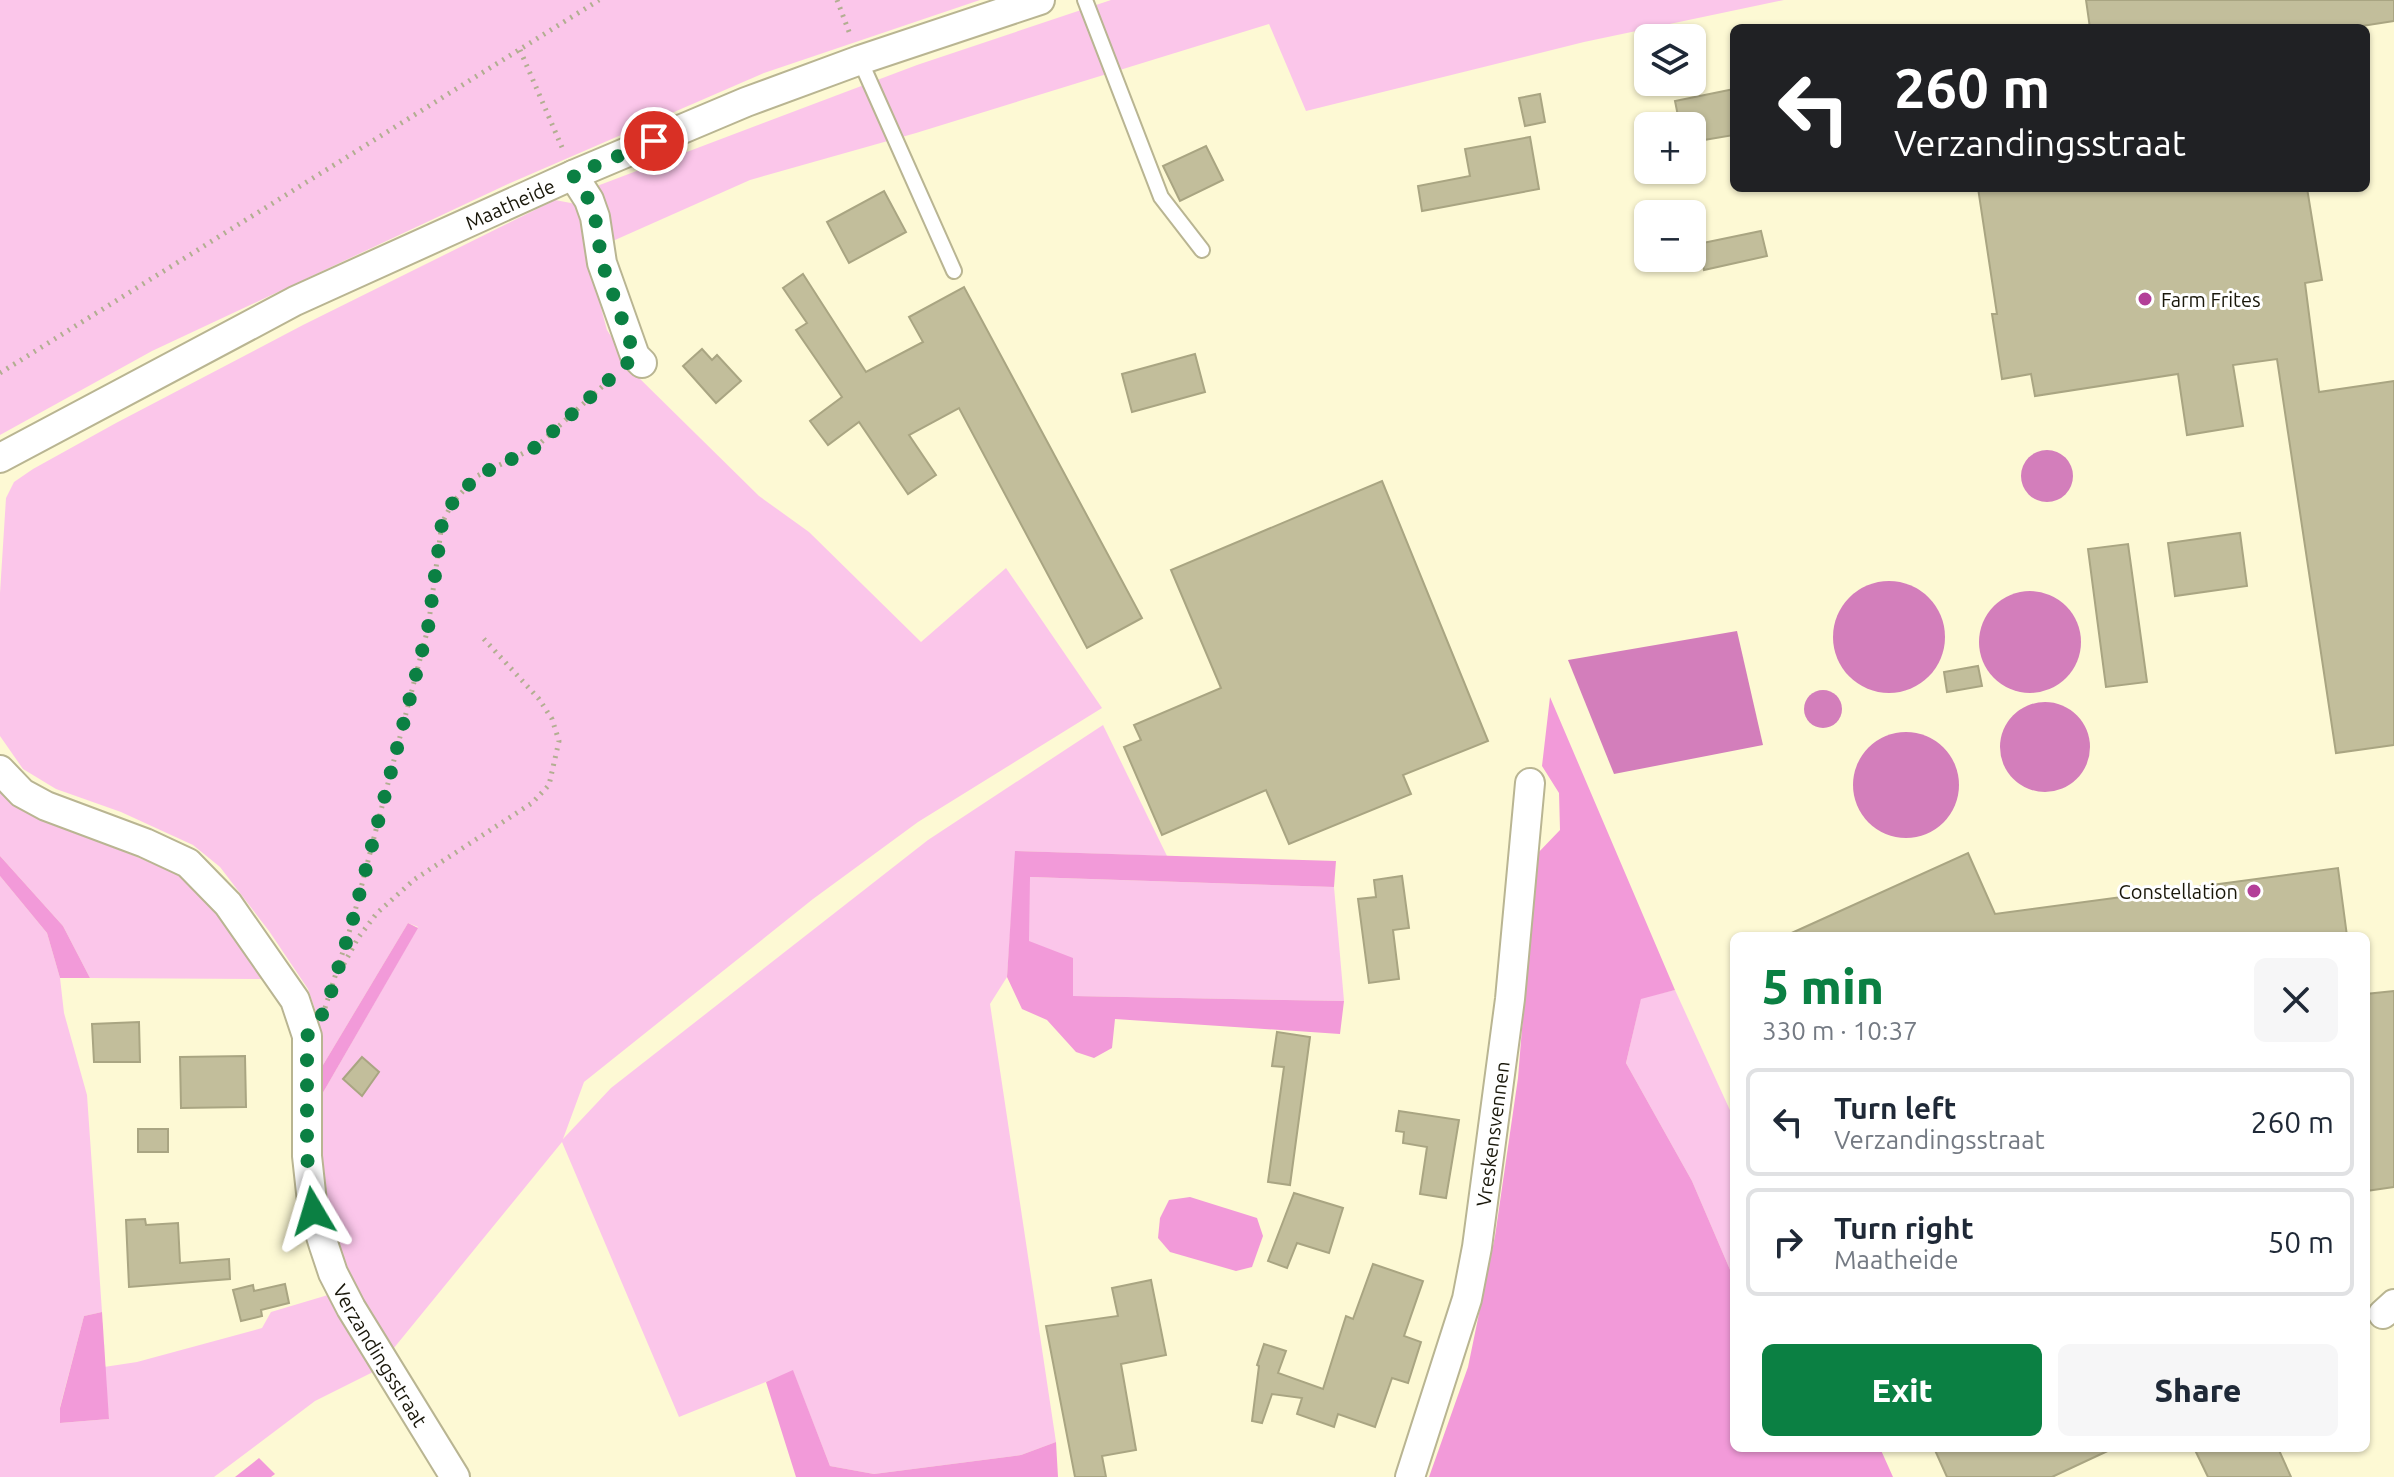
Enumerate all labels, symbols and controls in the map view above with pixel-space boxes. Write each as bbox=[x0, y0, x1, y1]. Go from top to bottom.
map controls bbox=[1634, 24, 1706, 272]
button: layers bbox=[1634, 24, 1706, 96]
icon: left bbox=[1762, 56, 1866, 160]
text: 260 m bbox=[1894, 56, 2050, 119]
pin bbox=[620, 107, 688, 175]
button: + bbox=[1634, 112, 1706, 184]
icon: arrive bbox=[632, 119, 676, 163]
text: Verzandingsstraat bbox=[1894, 122, 2186, 163]
street label: Maatheide bbox=[461, 173, 558, 234]
button: − bbox=[1634, 200, 1706, 272]
place label: Farm Frites bbox=[2161, 288, 2261, 311]
marker: Farm Frites bbox=[2136, 290, 2154, 308]
place label: Constellation bbox=[2118, 880, 2238, 903]
marker: Constellation bbox=[2245, 882, 2263, 900]
button: close bbox=[2254, 958, 2338, 1042]
text: 5 min bbox=[1762, 959, 1884, 1013]
text: 330 m · 10:37 bbox=[1762, 1016, 1918, 1045]
street label: Vreskensvennen bbox=[1471, 1060, 1513, 1208]
text: Turn left bbox=[1834, 1091, 1956, 1125]
icon: left bbox=[1766, 1100, 1810, 1144]
text: 260 m bbox=[2250, 1105, 2334, 1139]
text: Verzandingsstraat bbox=[1834, 1125, 2045, 1154]
position arrow bbox=[271, 1169, 355, 1253]
text: Turn right bbox=[1834, 1211, 1974, 1245]
icon: right bbox=[1766, 1220, 1810, 1264]
text: 50 m bbox=[2267, 1225, 2334, 1259]
text: Maatheide bbox=[1834, 1245, 1959, 1274]
street label: Verzandingsstraat bbox=[329, 1280, 433, 1431]
button: Exit bbox=[1762, 1344, 2042, 1436]
button: Share bbox=[2058, 1344, 2338, 1436]

